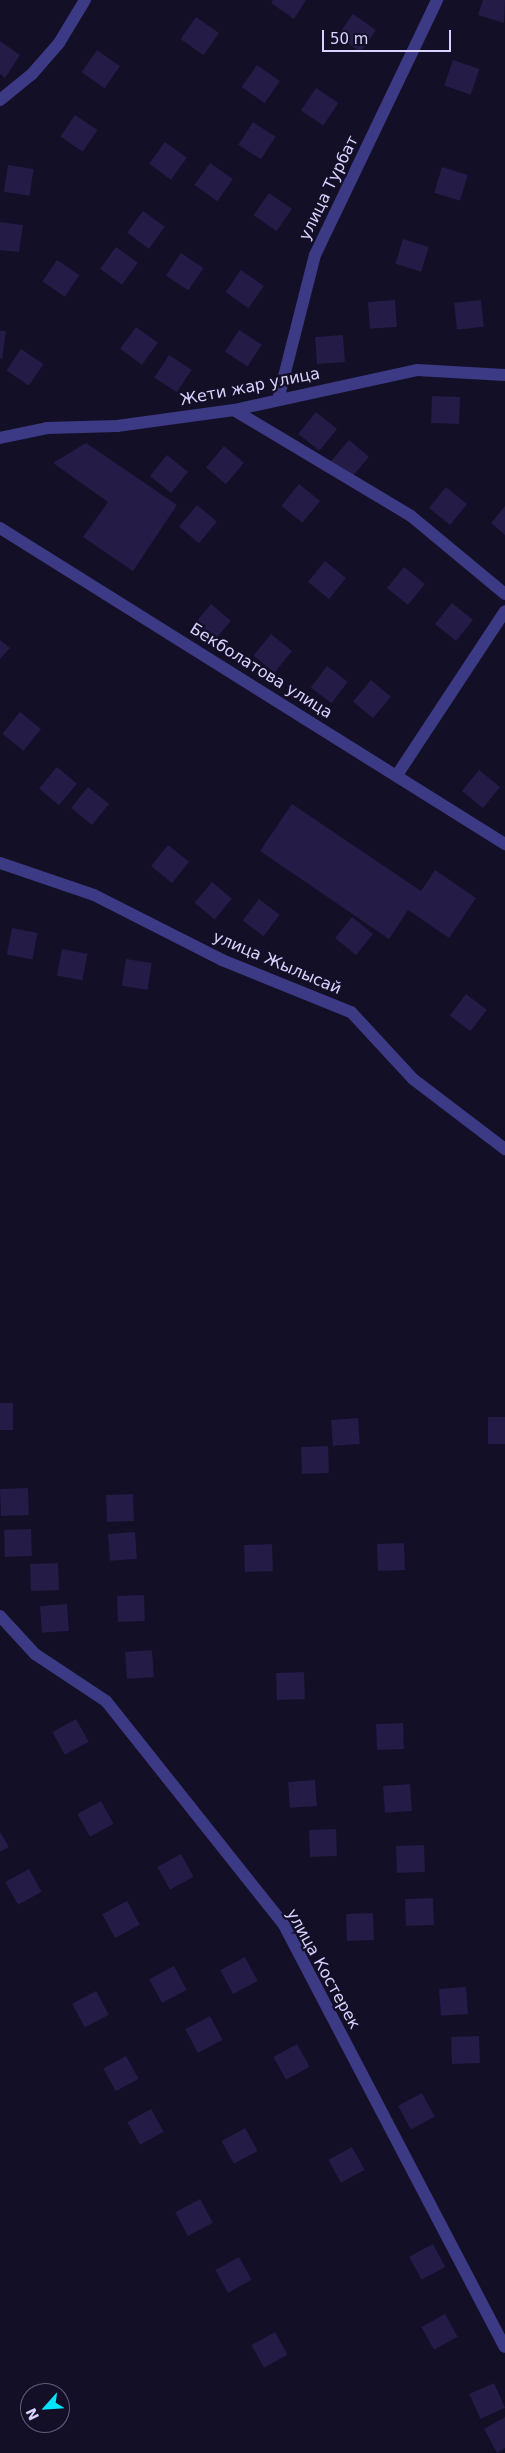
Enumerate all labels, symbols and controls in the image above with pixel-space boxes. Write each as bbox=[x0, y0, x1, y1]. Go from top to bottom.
scale bar bbox=[325, 20, 454, 52]
text: 50 m bbox=[330, 30, 368, 48]
street label: улица Турбат bbox=[295, 132, 363, 244]
street label: Жети жар улица bbox=[178, 364, 322, 410]
street label: Бекболатова улица bbox=[186, 619, 336, 723]
street label: улица Жылысай bbox=[210, 927, 344, 999]
street label: улица Костерек bbox=[282, 1905, 364, 2033]
north arrow bbox=[20, 2383, 70, 2433]
text: N bbox=[23, 2405, 42, 2423]

